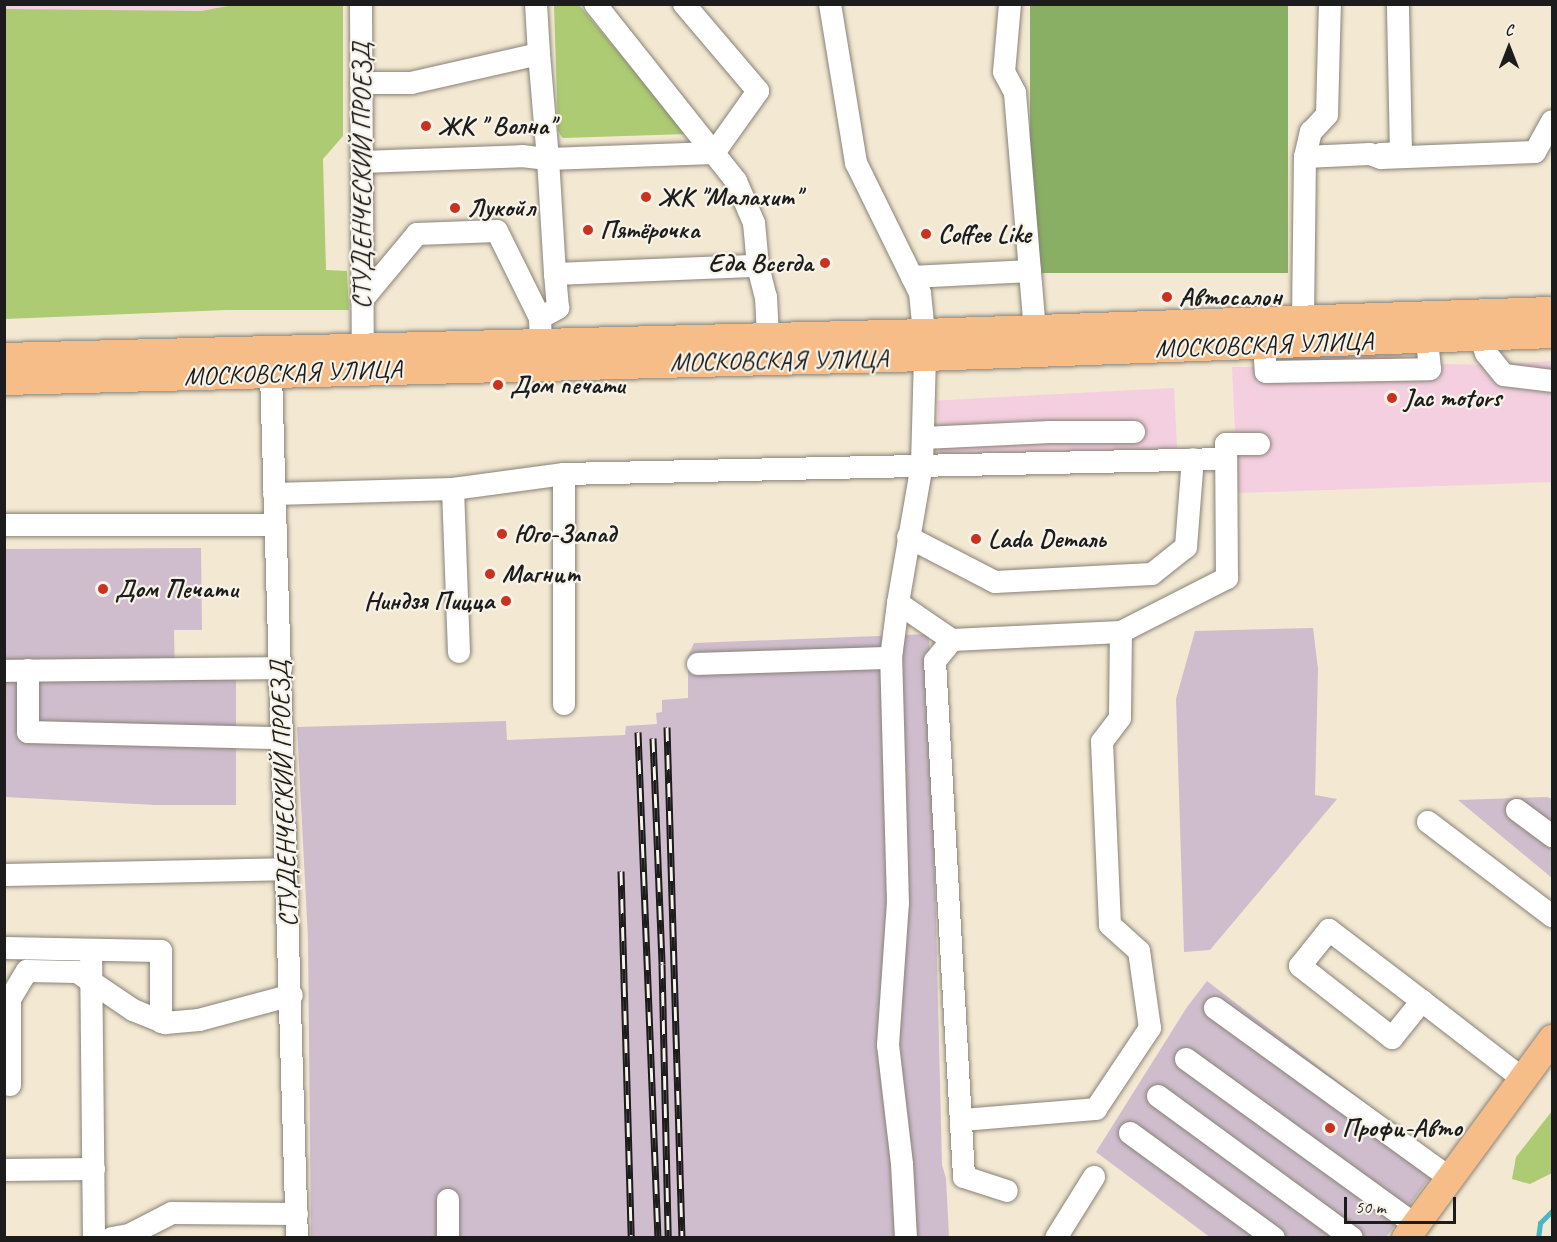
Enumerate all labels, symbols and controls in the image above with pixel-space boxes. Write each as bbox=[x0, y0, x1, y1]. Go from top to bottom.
north arrow bbox=[1479, 18, 1539, 78]
text: С bbox=[1505, 20, 1513, 40]
street label: СТУДЕНЧЕСКИЙ ПРОЕЗД bbox=[346, 43, 378, 309]
place label: ЖК " Волна" bbox=[438, 110, 555, 142]
marker: ЖК " Волна" bbox=[419, 119, 433, 133]
place label: ЖК "Малахит" bbox=[658, 181, 801, 213]
marker: ЖК "Малахит" bbox=[639, 190, 653, 204]
place label: Лукойл bbox=[467, 192, 535, 224]
marker: Лукойл bbox=[448, 201, 462, 215]
place label: Пятёрочка bbox=[600, 214, 700, 246]
place label: Coffee Like bbox=[938, 218, 1031, 250]
marker: Пятёрочка bbox=[581, 223, 595, 237]
marker: Coffee Like bbox=[919, 227, 933, 241]
place label: Еда Всегда bbox=[709, 247, 813, 279]
marker: Еда Всегда bbox=[818, 256, 832, 270]
place label: Автосалон bbox=[1179, 281, 1282, 313]
marker: Автосалон bbox=[1160, 290, 1174, 304]
street label: МОСКОВСКАЯ УЛИЦА bbox=[1155, 326, 1373, 364]
street label: МОСКОВСКАЯ УЛИЦА bbox=[670, 344, 888, 378]
street label: МОСКОВСКАЯ УЛИЦА bbox=[184, 354, 402, 392]
place label: Дом печати bbox=[510, 369, 627, 401]
marker: Дом печати bbox=[491, 378, 505, 392]
place label: Jac motors bbox=[1404, 382, 1500, 414]
marker: Jac motors bbox=[1385, 391, 1399, 405]
place label: Юго-Запад bbox=[514, 518, 616, 550]
place label: Lada Dеталь bbox=[988, 523, 1106, 555]
marker: Юго-Запад bbox=[495, 527, 509, 541]
marker: Lada Dеталь bbox=[969, 532, 983, 546]
place label: Магнит bbox=[502, 558, 581, 590]
marker: Магнит bbox=[483, 567, 497, 581]
place label: Дом Печати bbox=[115, 573, 236, 605]
marker: Дом Печати bbox=[96, 582, 110, 596]
place label: Ниндзя Пицца bbox=[365, 585, 494, 617]
marker: Ниндзя Пицца bbox=[499, 594, 513, 608]
street label: СТУДЕНЧЕСКИЙ ПРОЕЗД bbox=[264, 660, 304, 928]
place label: Профи-Авто bbox=[1342, 1112, 1462, 1144]
marker: Профи-Авто bbox=[1323, 1121, 1337, 1135]
scale bar bbox=[1347, 1185, 1460, 1223]
text: 50 m bbox=[1355, 1196, 1386, 1218]

